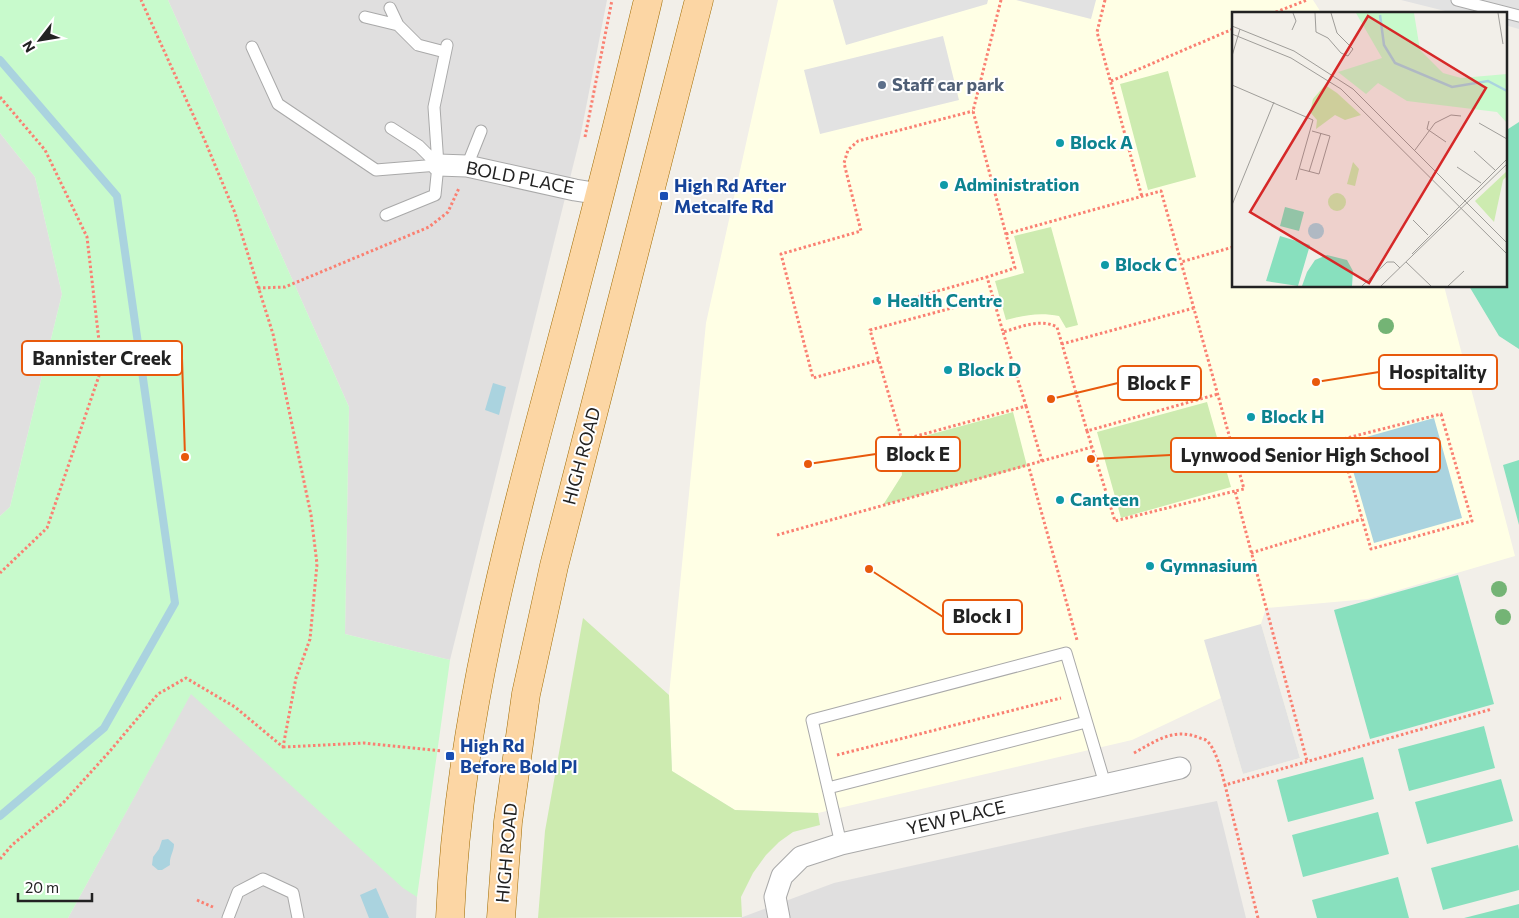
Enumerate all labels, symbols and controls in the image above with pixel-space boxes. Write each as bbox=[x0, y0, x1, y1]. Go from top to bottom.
inset map bbox=[1232, 12, 1506, 288]
north arrow bbox=[15, 15, 65, 65]
text: N bbox=[18, 38, 38, 56]
place label: Staff car park bbox=[892, 73, 1005, 95]
marker: Staff car park bbox=[876, 79, 888, 91]
place label: Block A bbox=[1070, 131, 1133, 153]
marker: Block A bbox=[1054, 137, 1066, 149]
street label: BOLD PLACE bbox=[464, 156, 576, 198]
place label: Administration bbox=[954, 173, 1080, 195]
place label: High Rd After Metcalfe Rd bbox=[674, 174, 787, 217]
marker: Administration bbox=[938, 179, 950, 191]
marker: High Rd After Metcalfe Rd bbox=[658, 190, 670, 202]
place label: Block C bbox=[1115, 253, 1177, 275]
marker: Block C bbox=[1099, 259, 1111, 271]
place label: Health Centre bbox=[887, 289, 1002, 311]
marker: Health Centre bbox=[871, 295, 883, 307]
callout: Bannister Creek bbox=[22, 341, 182, 375]
text: Bannister Creek bbox=[32, 346, 172, 369]
callout: Hospitality bbox=[1379, 355, 1497, 389]
place label: Block D bbox=[958, 358, 1021, 380]
text: Hospitality bbox=[1389, 360, 1487, 383]
marker: Block D bbox=[942, 364, 954, 376]
callout: Block F bbox=[1118, 366, 1201, 400]
text: Block F bbox=[1127, 371, 1191, 394]
street label: HIGH ROAD bbox=[557, 404, 605, 507]
place label: Block H bbox=[1261, 405, 1325, 427]
marker: Block H bbox=[1245, 411, 1257, 423]
callout: Block E bbox=[876, 437, 960, 471]
callout: Lynwood Senior High School bbox=[1171, 438, 1440, 472]
text: Block E bbox=[886, 442, 950, 465]
text: Lynwood Senior High School bbox=[1181, 443, 1429, 466]
place label: Canteen bbox=[1070, 488, 1139, 510]
marker: Canteen bbox=[1054, 494, 1066, 506]
place label: Gymnasium bbox=[1160, 554, 1258, 576]
marker: Gymnasium bbox=[1144, 560, 1156, 572]
callout: Block I bbox=[943, 600, 1022, 634]
text: Block I bbox=[953, 604, 1011, 627]
place label: High Rd Before Bold Pl bbox=[460, 734, 577, 777]
marker: High Rd Before Bold Pl bbox=[444, 750, 456, 762]
street label: YEW PLACE bbox=[904, 795, 1007, 839]
street label: HIGH ROAD bbox=[491, 802, 521, 904]
scale bar bbox=[18, 870, 91, 902]
text: 20 m bbox=[25, 878, 59, 896]

